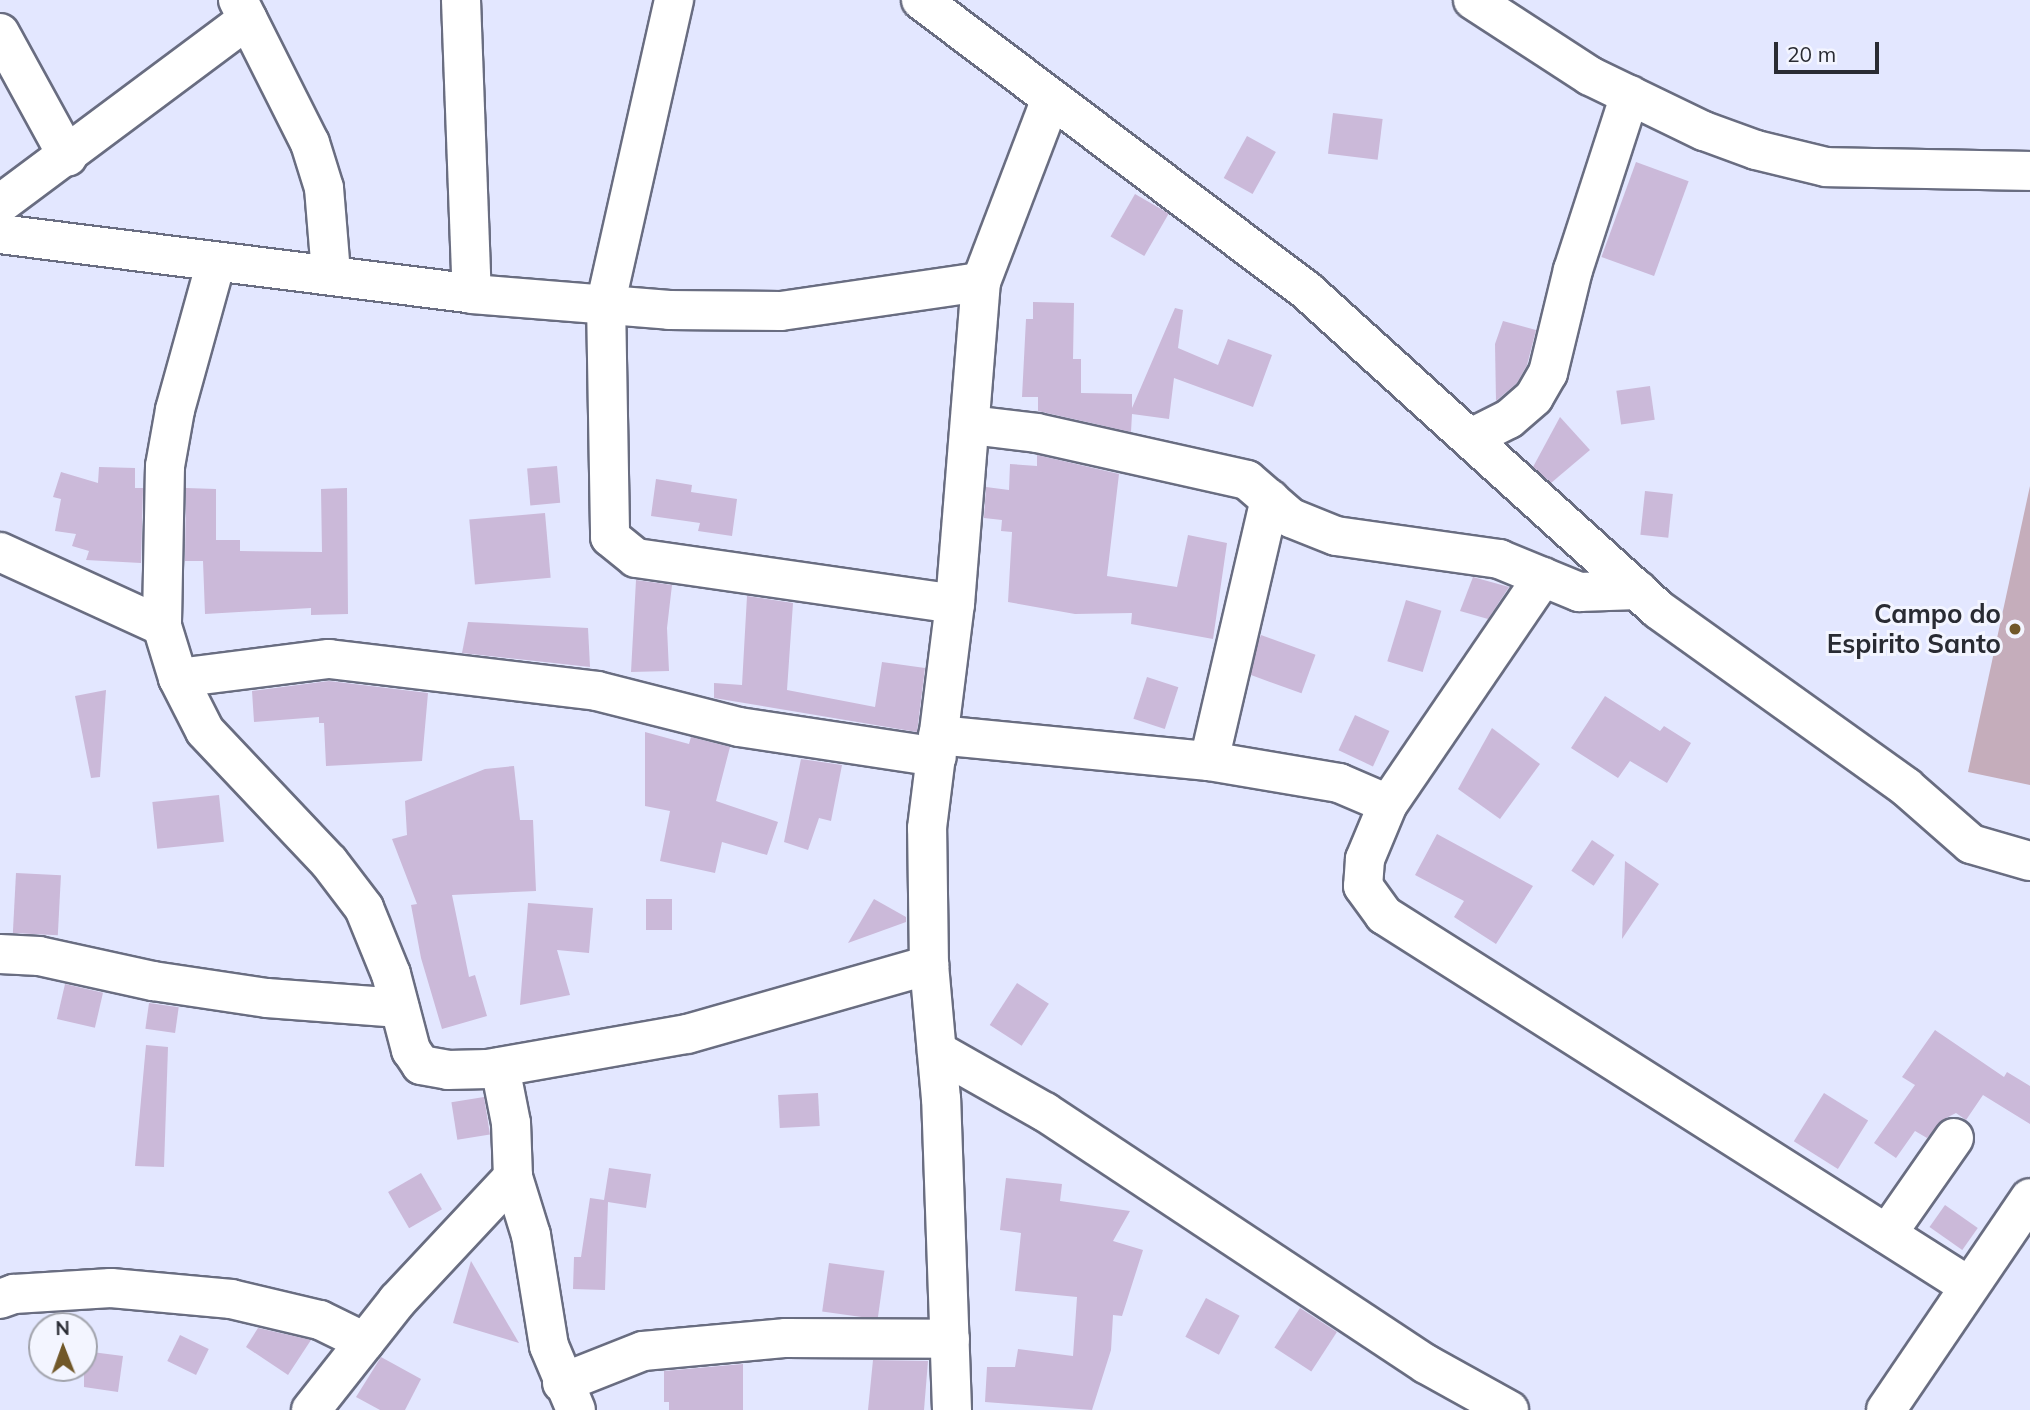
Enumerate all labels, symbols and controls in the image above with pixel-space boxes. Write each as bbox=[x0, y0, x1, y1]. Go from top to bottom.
scale bar bbox=[1778, 28, 1883, 72]
text: 20 m bbox=[1787, 41, 1836, 67]
place label: Campo do Espirito Santo bbox=[1827, 598, 2001, 660]
marker: Campo do Espirito Santo bbox=[2007, 621, 2023, 637]
north arrow bbox=[28, 1312, 98, 1382]
text: N bbox=[55, 1316, 70, 1340]

